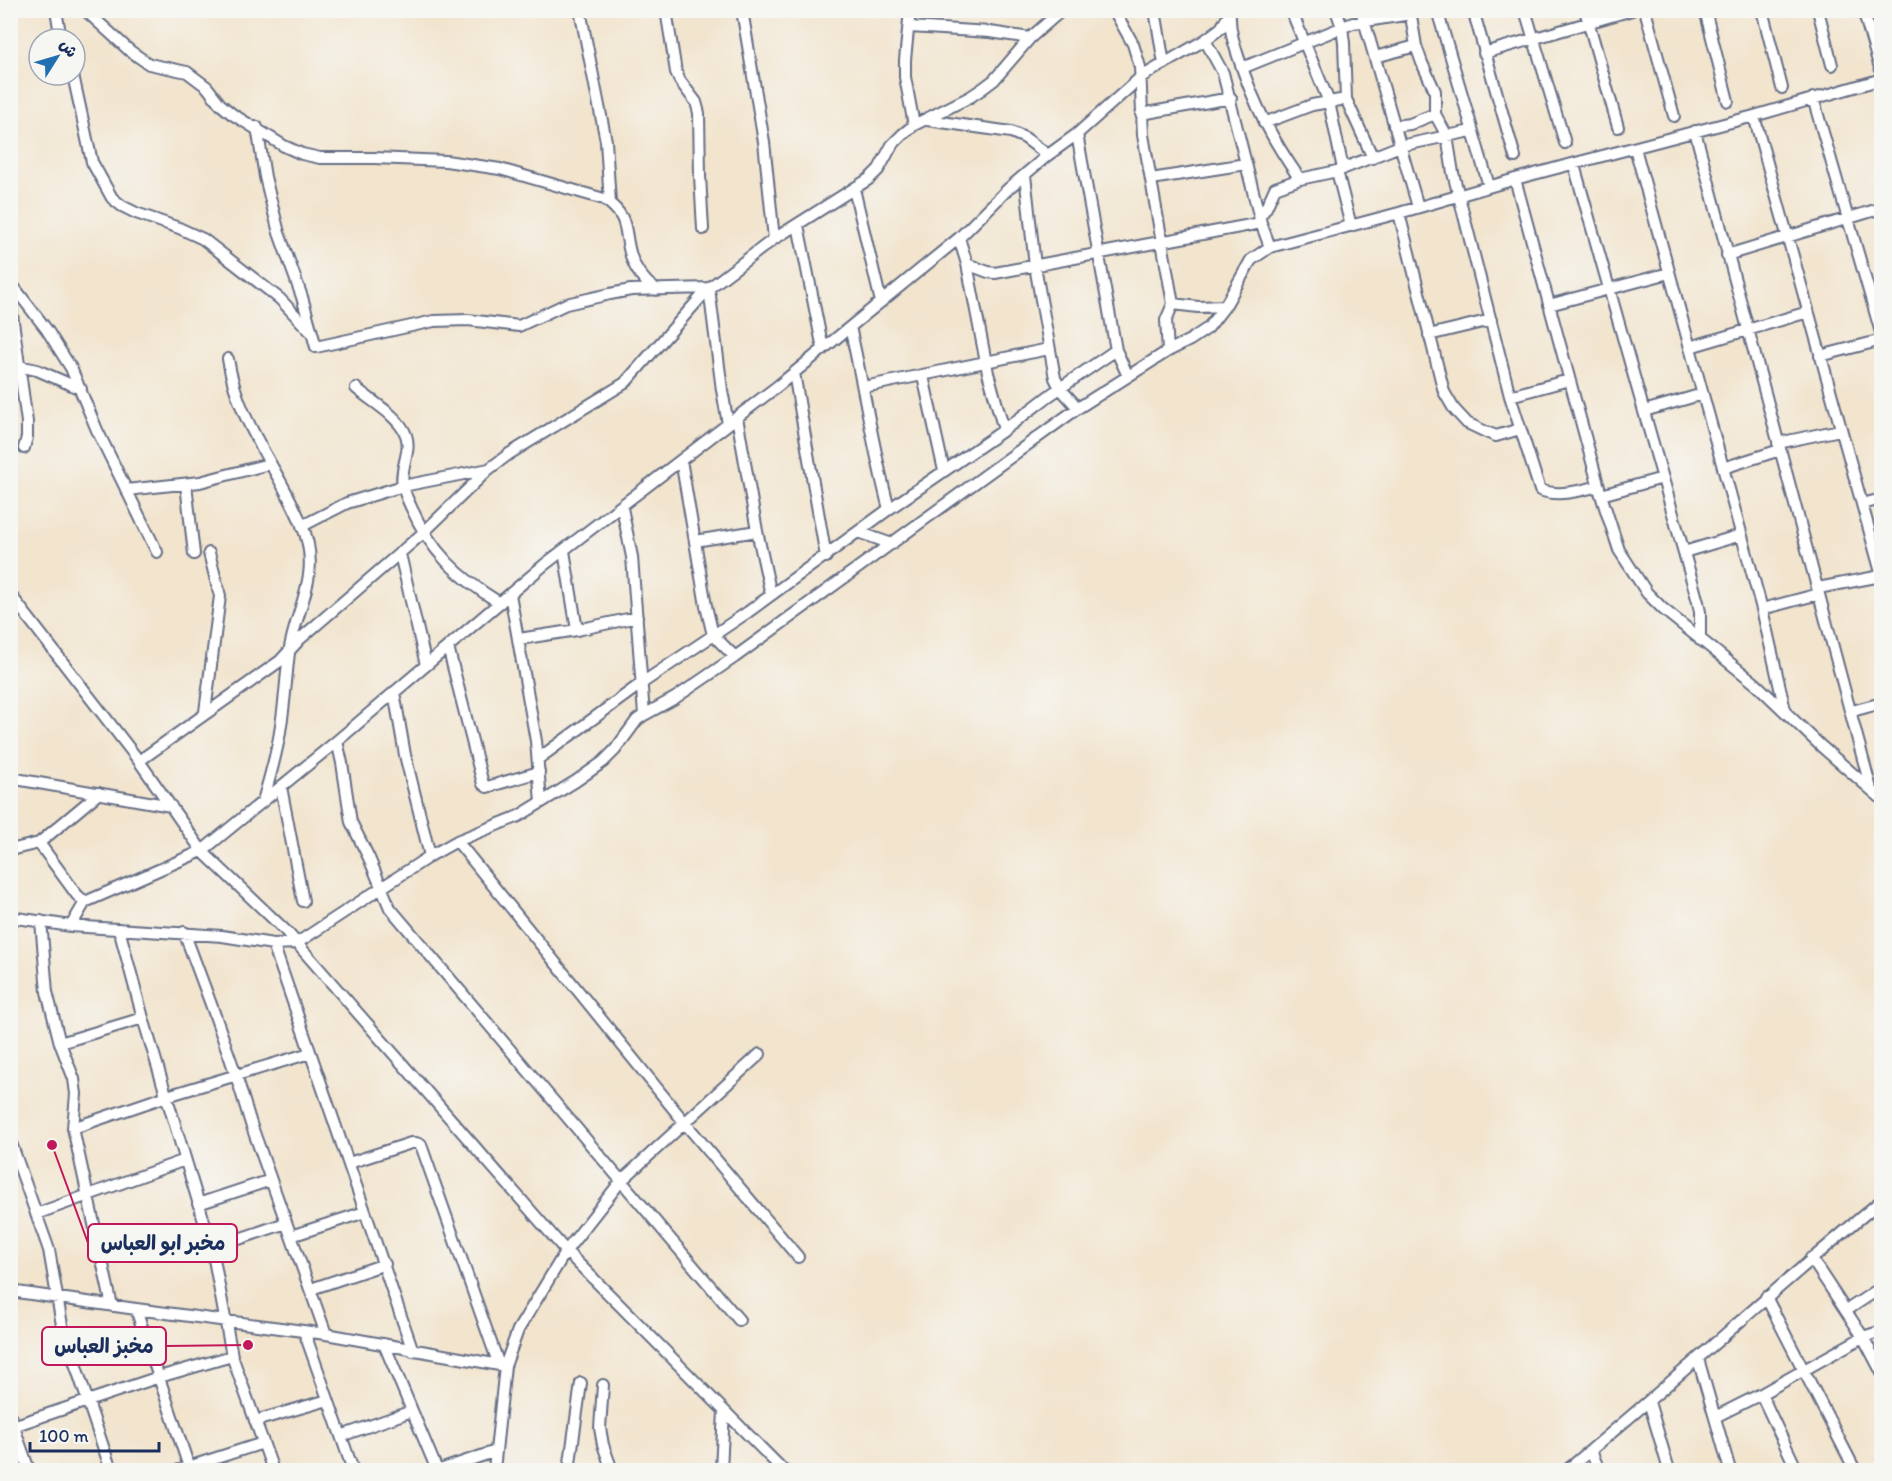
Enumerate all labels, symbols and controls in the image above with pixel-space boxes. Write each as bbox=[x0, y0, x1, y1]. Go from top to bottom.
north arrow bbox=[27, 27, 87, 87]
text: ش bbox=[56, 36, 81, 61]
callout: مخبر ابو العباس bbox=[88, 1224, 237, 1262]
text: مخبر ابو العباس bbox=[101, 1231, 225, 1256]
callout: مخبز العباس bbox=[42, 1327, 166, 1365]
text: مخبز العباس bbox=[54, 1334, 154, 1359]
scale bar bbox=[30, 1415, 159, 1453]
text: 100 m bbox=[39, 1425, 89, 1447]

